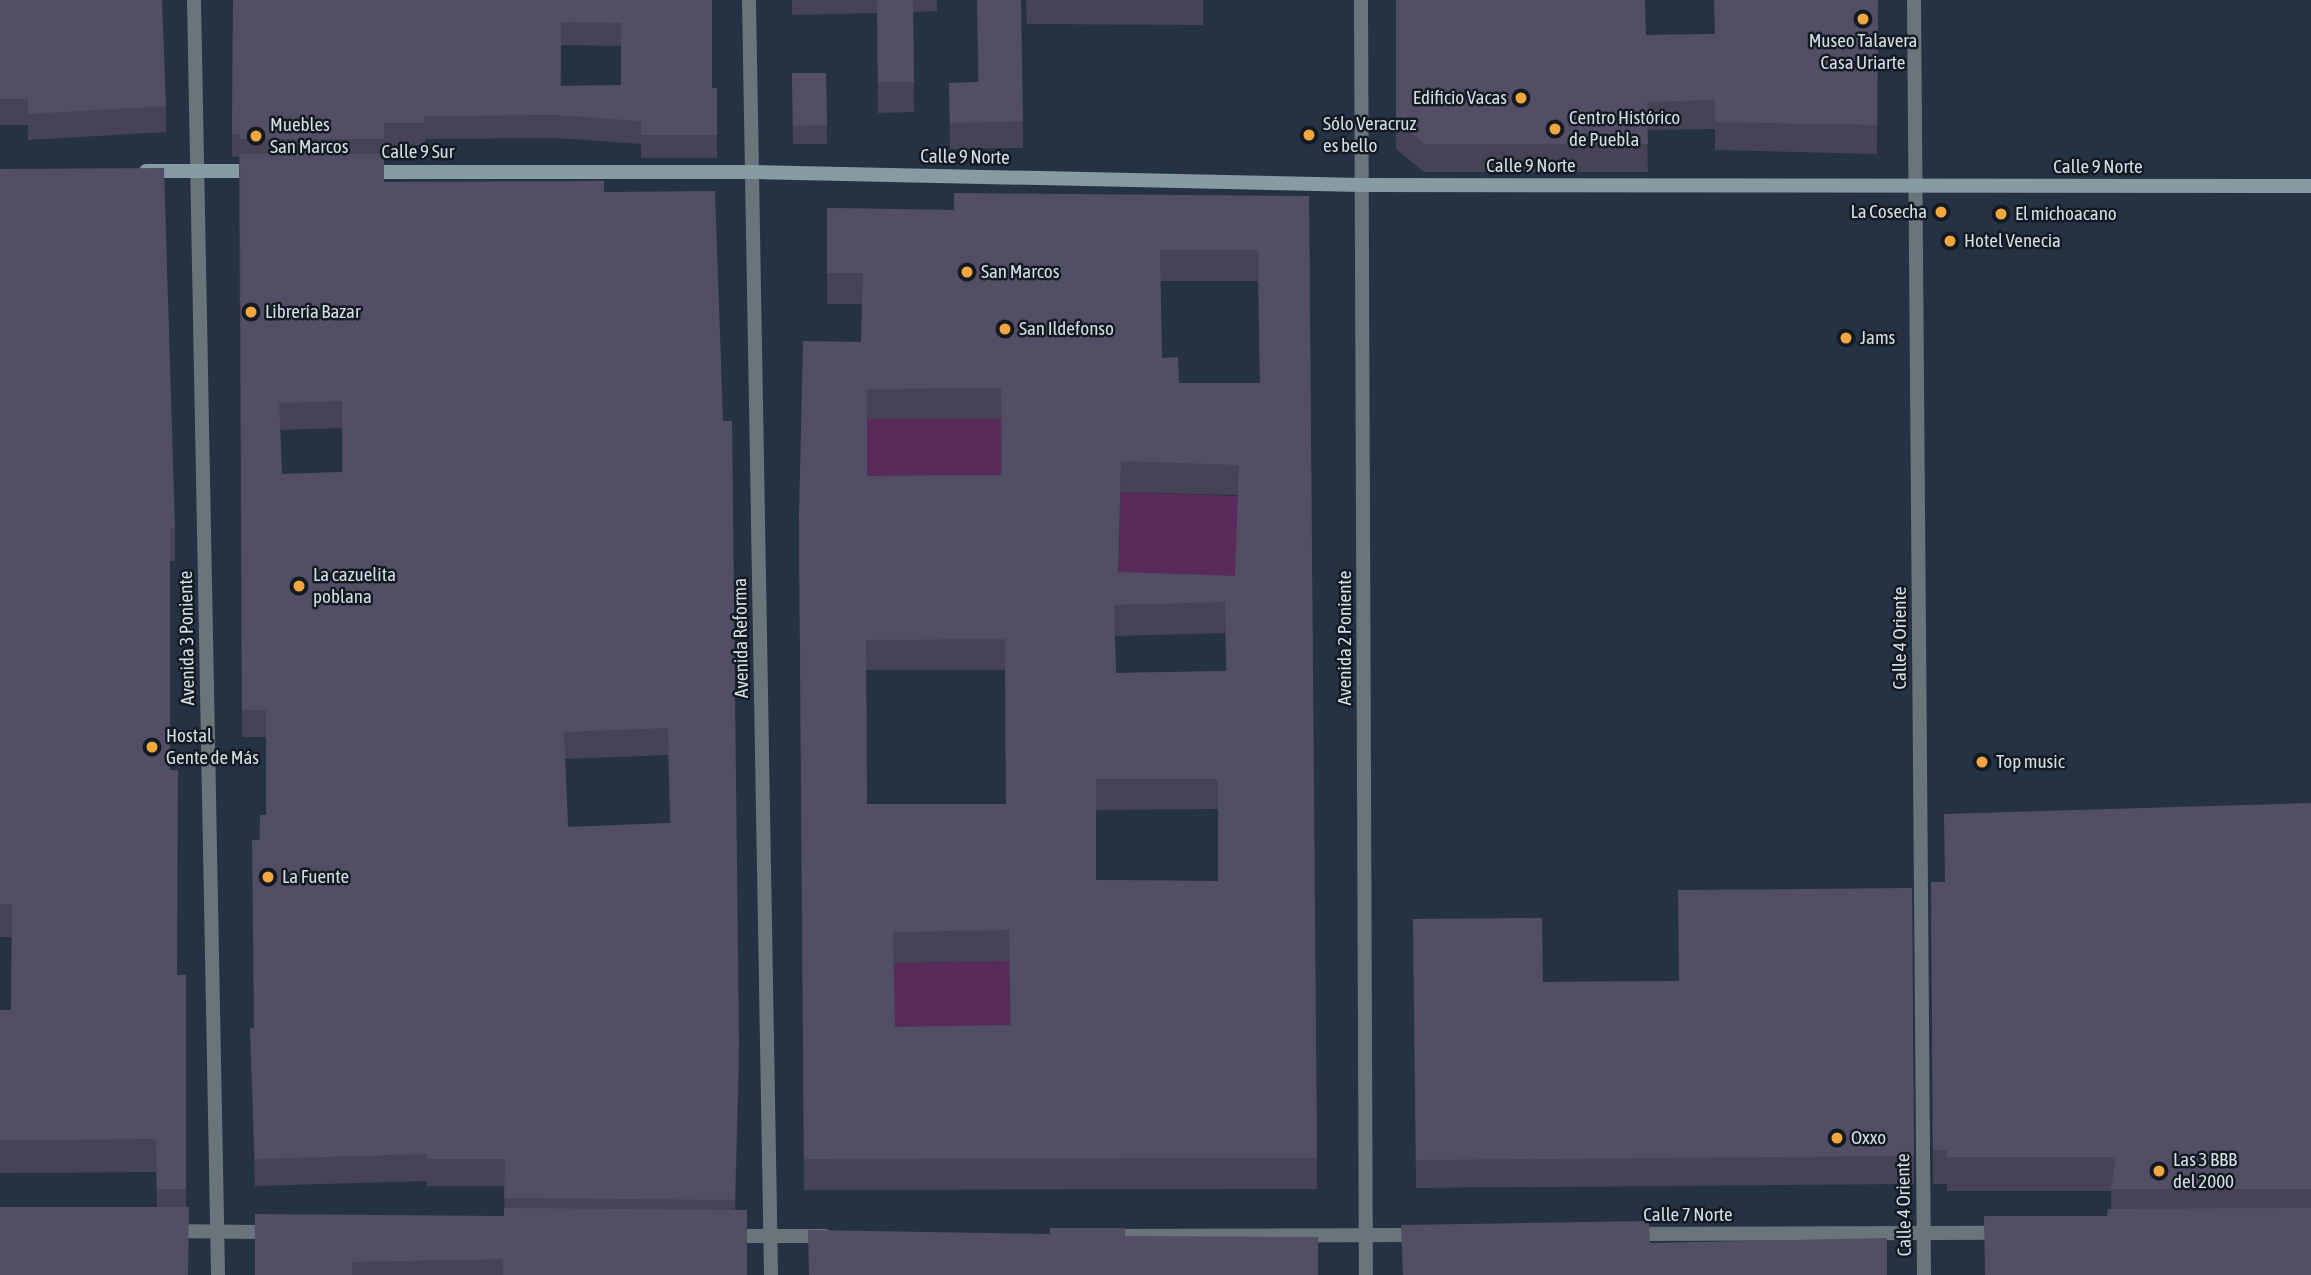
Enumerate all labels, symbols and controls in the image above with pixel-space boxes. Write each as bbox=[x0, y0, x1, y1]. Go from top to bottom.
marker: Museo Talavera Casa Uriarte bbox=[1855, 11, 1871, 27]
place label: Museo Talavera Casa Uriarte bbox=[1809, 30, 1917, 74]
place label: Edificio Vacas bbox=[1413, 87, 1507, 109]
marker: Edificio Vacas bbox=[1513, 90, 1529, 106]
place label: Centro Histórico de Puebla bbox=[1569, 107, 1680, 151]
place label: Sólo Veracruz es bello bbox=[1323, 113, 1416, 157]
place label: Muebles San Marcos bbox=[270, 114, 348, 158]
marker: Centro Histórico de Puebla bbox=[1547, 121, 1563, 137]
marker: Sólo Veracruz es bello bbox=[1301, 127, 1317, 143]
marker: Muebles San Marcos bbox=[248, 128, 264, 144]
street label: Calle 9 Sur bbox=[382, 141, 454, 163]
street label: Calle 9 Norte bbox=[920, 145, 1010, 169]
street label: Calle 9 Norte bbox=[1486, 155, 1576, 177]
street label: Calle 9 Norte bbox=[2053, 156, 2143, 178]
place label: La Cosecha bbox=[1850, 201, 1927, 223]
place label: El michoacano bbox=[2015, 203, 2117, 225]
marker: La Cosecha bbox=[1933, 204, 1949, 220]
marker: El michoacano bbox=[1993, 206, 2009, 222]
place label: Hotel Venecia bbox=[1964, 230, 2061, 252]
marker: Hotel Venecia bbox=[1942, 233, 1958, 249]
place label: San Marcos bbox=[981, 261, 1059, 283]
marker: San Marcos bbox=[959, 264, 975, 280]
place label: Librería Bazar bbox=[265, 301, 360, 323]
marker: Librería Bazar bbox=[243, 304, 259, 320]
place label: San Ildefonso bbox=[1019, 318, 1114, 340]
marker: San Ildefonso bbox=[997, 321, 1013, 337]
place label: Jams bbox=[1860, 327, 1895, 349]
marker: Jams bbox=[1838, 330, 1854, 346]
place label: La cazuelita poblana bbox=[313, 564, 396, 608]
street label: Avenida 3 Poniente bbox=[174, 571, 200, 705]
street label: Avenida 2 Poniente bbox=[1334, 571, 1356, 705]
marker: La cazuelita poblana bbox=[291, 578, 307, 594]
street label: Avenida Reforma bbox=[729, 578, 753, 698]
street label: Calle 4 Oriente bbox=[1889, 587, 1911, 689]
place label: Hostal Gente de Más bbox=[166, 725, 259, 769]
marker: Hostal Gente de Más bbox=[144, 739, 160, 755]
place label: Top music bbox=[1996, 751, 2065, 773]
marker: Top music bbox=[1974, 754, 1990, 770]
place label: La Fuente bbox=[282, 866, 349, 888]
marker: La Fuente bbox=[260, 869, 276, 885]
place label: Oxxo bbox=[1851, 1127, 1886, 1149]
marker: Oxxo bbox=[1829, 1130, 1845, 1146]
place label: Las 3 BBB del 2000 bbox=[2173, 1149, 2237, 1193]
street label: Calle 4 Oriente bbox=[1892, 1153, 1916, 1257]
marker: Las 3 BBB del 2000 bbox=[2151, 1163, 2167, 1179]
street label: Calle 7 Norte bbox=[1643, 1204, 1733, 1226]

